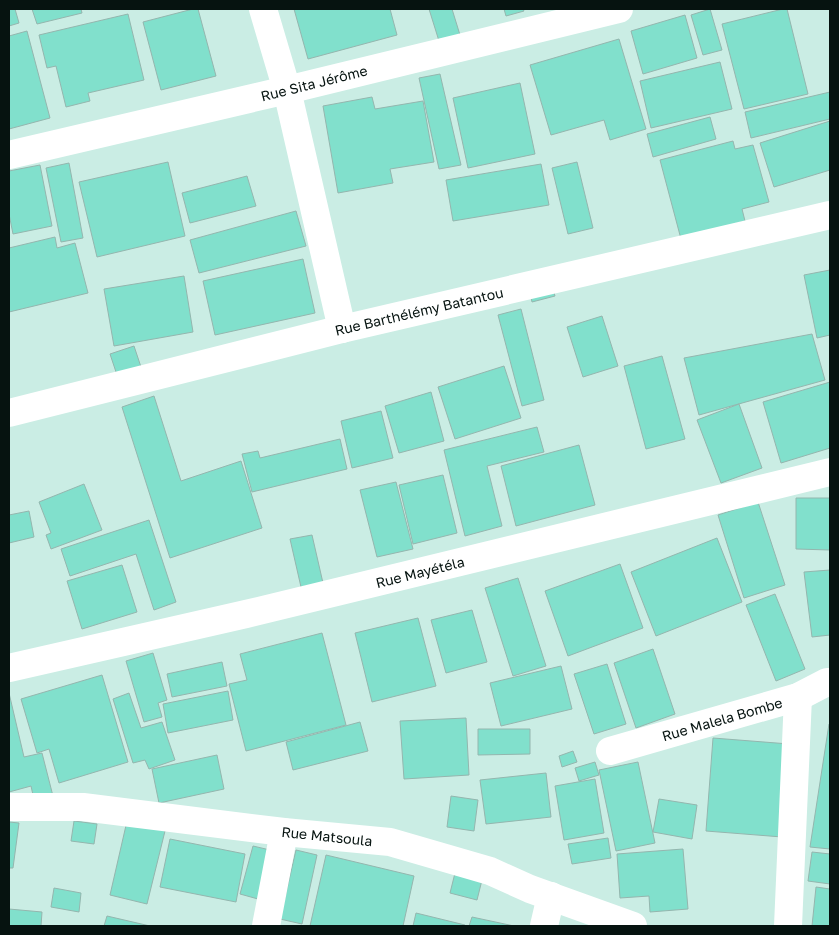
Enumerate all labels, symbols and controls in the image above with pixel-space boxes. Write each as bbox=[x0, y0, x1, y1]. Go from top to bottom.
street label: Rue Sita Jérôme bbox=[259, 62, 369, 104]
street label: Rue Barthélémy Batantou bbox=[333, 283, 505, 339]
street label: Rue Mayétéla bbox=[374, 553, 466, 591]
street label: Rue Malela Bombe bbox=[660, 694, 784, 744]
street label: Rue Matsoula bbox=[281, 823, 373, 849]

